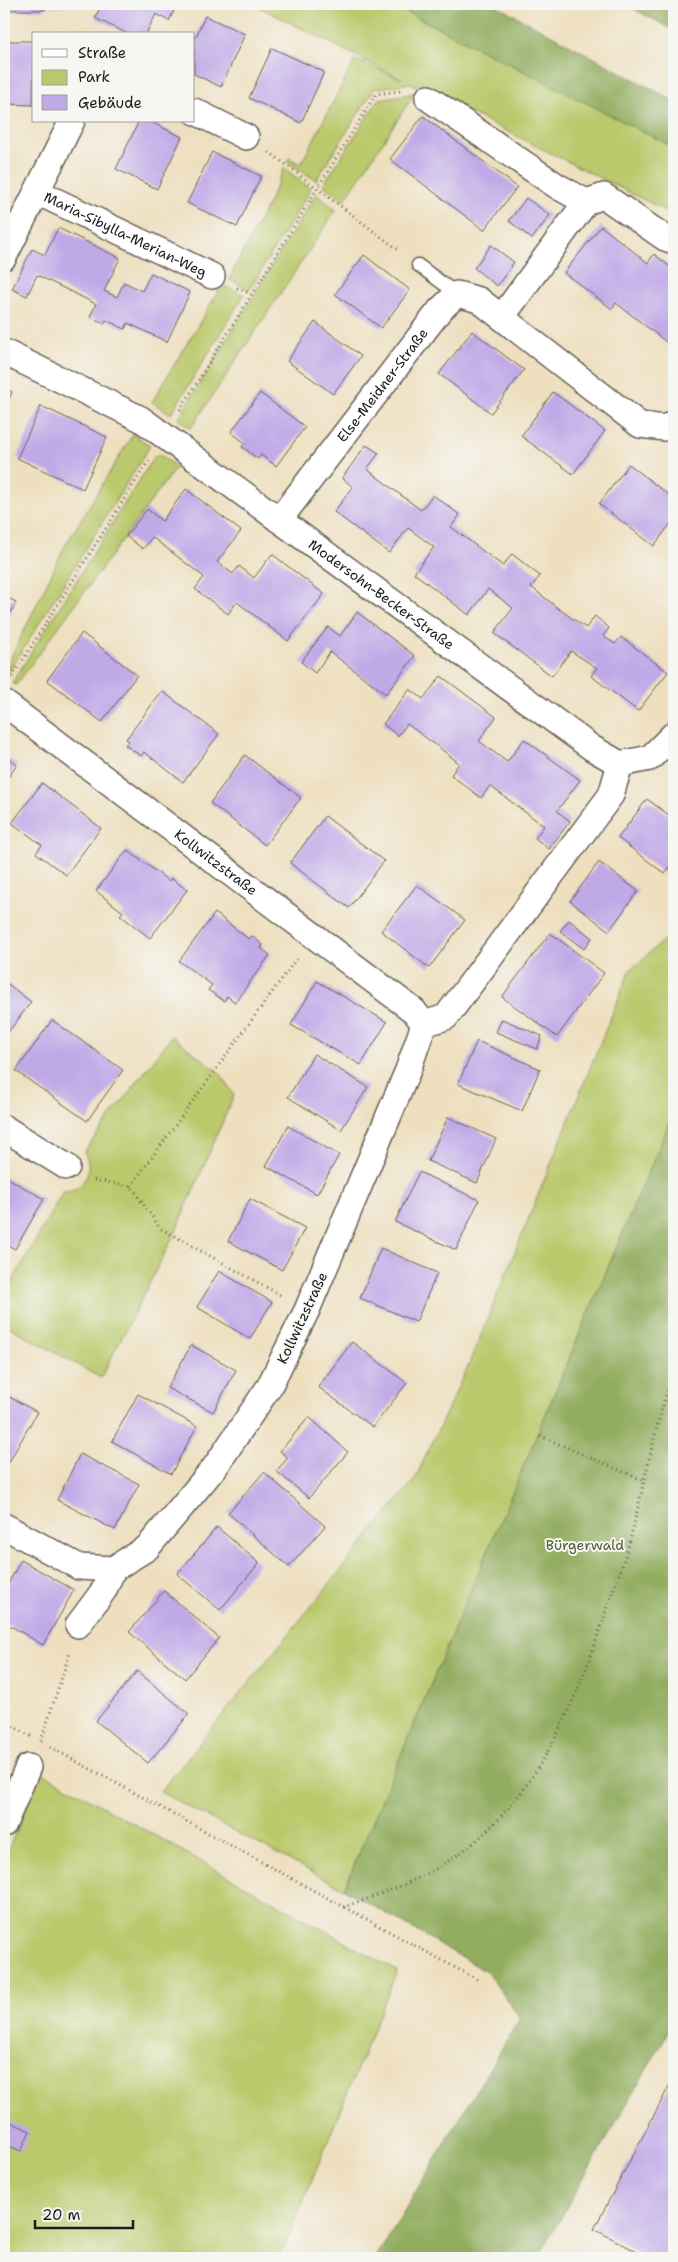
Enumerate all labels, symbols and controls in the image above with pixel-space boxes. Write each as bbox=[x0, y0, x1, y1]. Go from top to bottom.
legend bbox=[32, 32, 195, 122]
text: Straße bbox=[78, 43, 126, 63]
text: Park bbox=[78, 67, 110, 87]
text: Gebäude bbox=[78, 93, 142, 113]
street label: Maria-Sibylla-Merian-Weg bbox=[41, 188, 210, 281]
street label: Else-Meidner-Straße bbox=[333, 324, 432, 446]
street label: Modersohn-Becker-Straße bbox=[305, 535, 458, 654]
street label: Kollwitzstraße bbox=[171, 825, 261, 899]
street label: Kollwitzstraße bbox=[273, 1269, 331, 1367]
park label: Bürgerwald bbox=[546, 1536, 624, 1554]
scale bar bbox=[35, 2197, 132, 2229]
text: 20 m bbox=[42, 2205, 81, 2225]

